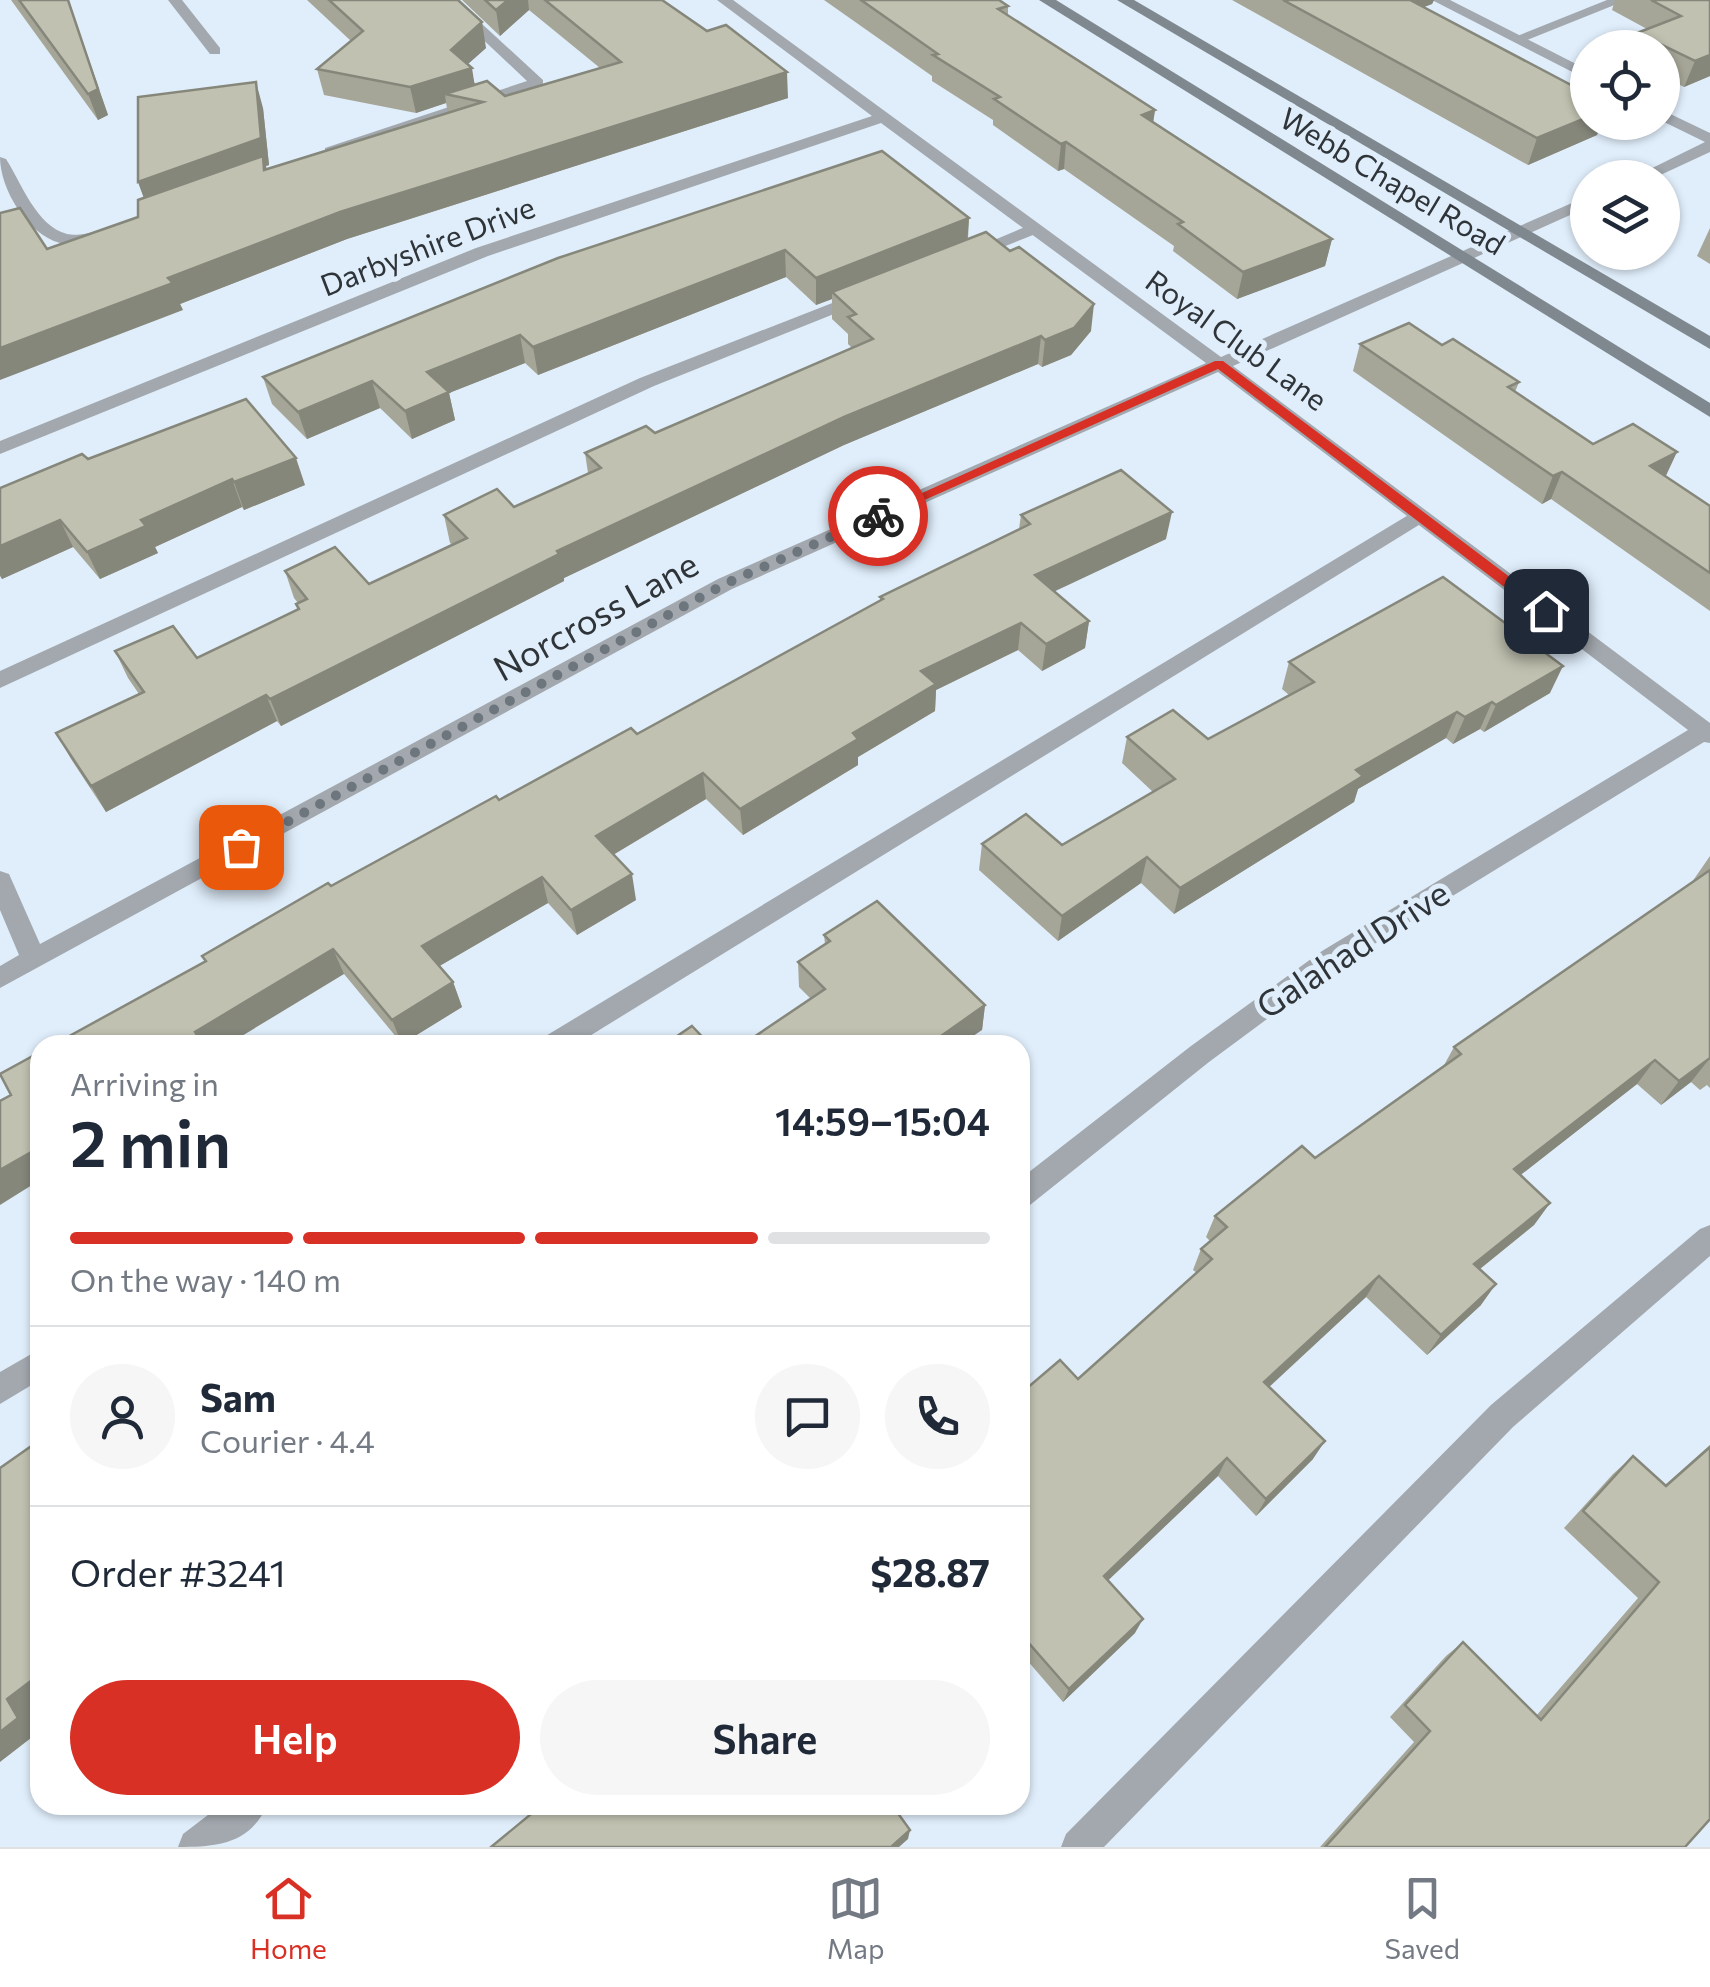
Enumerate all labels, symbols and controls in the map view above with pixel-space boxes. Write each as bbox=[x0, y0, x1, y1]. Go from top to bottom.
map controls bbox=[1570, 30, 1680, 270]
button: locate bbox=[1570, 30, 1680, 140]
street label: Webb Chapel Road bbox=[1274, 98, 1513, 262]
button: layers bbox=[1570, 160, 1680, 270]
street label: Darbyshire Drive bbox=[315, 187, 539, 303]
street label: Royal Club Lane bbox=[1140, 261, 1335, 417]
courier bbox=[828, 466, 928, 566]
icon: bike bbox=[851, 489, 906, 544]
street label: Norcross Lane bbox=[485, 541, 705, 689]
pin bbox=[1504, 569, 1589, 654]
icon: home bbox=[1519, 584, 1574, 639]
pin bbox=[199, 805, 284, 890]
icon: bag bbox=[214, 820, 269, 875]
street label: Galahad Drive bbox=[1247, 870, 1456, 1026]
text: Arriving in bbox=[70, 1063, 219, 1103]
text: 14:59–15:04 bbox=[775, 1097, 990, 1144]
text: 2 min bbox=[70, 1101, 231, 1180]
text: On the way · 140 m bbox=[70, 1259, 341, 1299]
button: person bbox=[70, 1364, 175, 1469]
button: chat bbox=[755, 1364, 860, 1469]
button: phone bbox=[885, 1364, 990, 1469]
text: Sam bbox=[200, 1373, 276, 1420]
text: Courier · 4.4 bbox=[200, 1420, 375, 1460]
text: Order #3241 bbox=[70, 1548, 286, 1595]
text: $28.87 bbox=[870, 1548, 990, 1595]
button: Help bbox=[70, 1680, 520, 1795]
button: Share bbox=[540, 1680, 990, 1795]
tab: Home bbox=[250, 1871, 327, 1965]
tab: Map bbox=[827, 1871, 885, 1965]
tab: Saved bbox=[1384, 1871, 1460, 1965]

